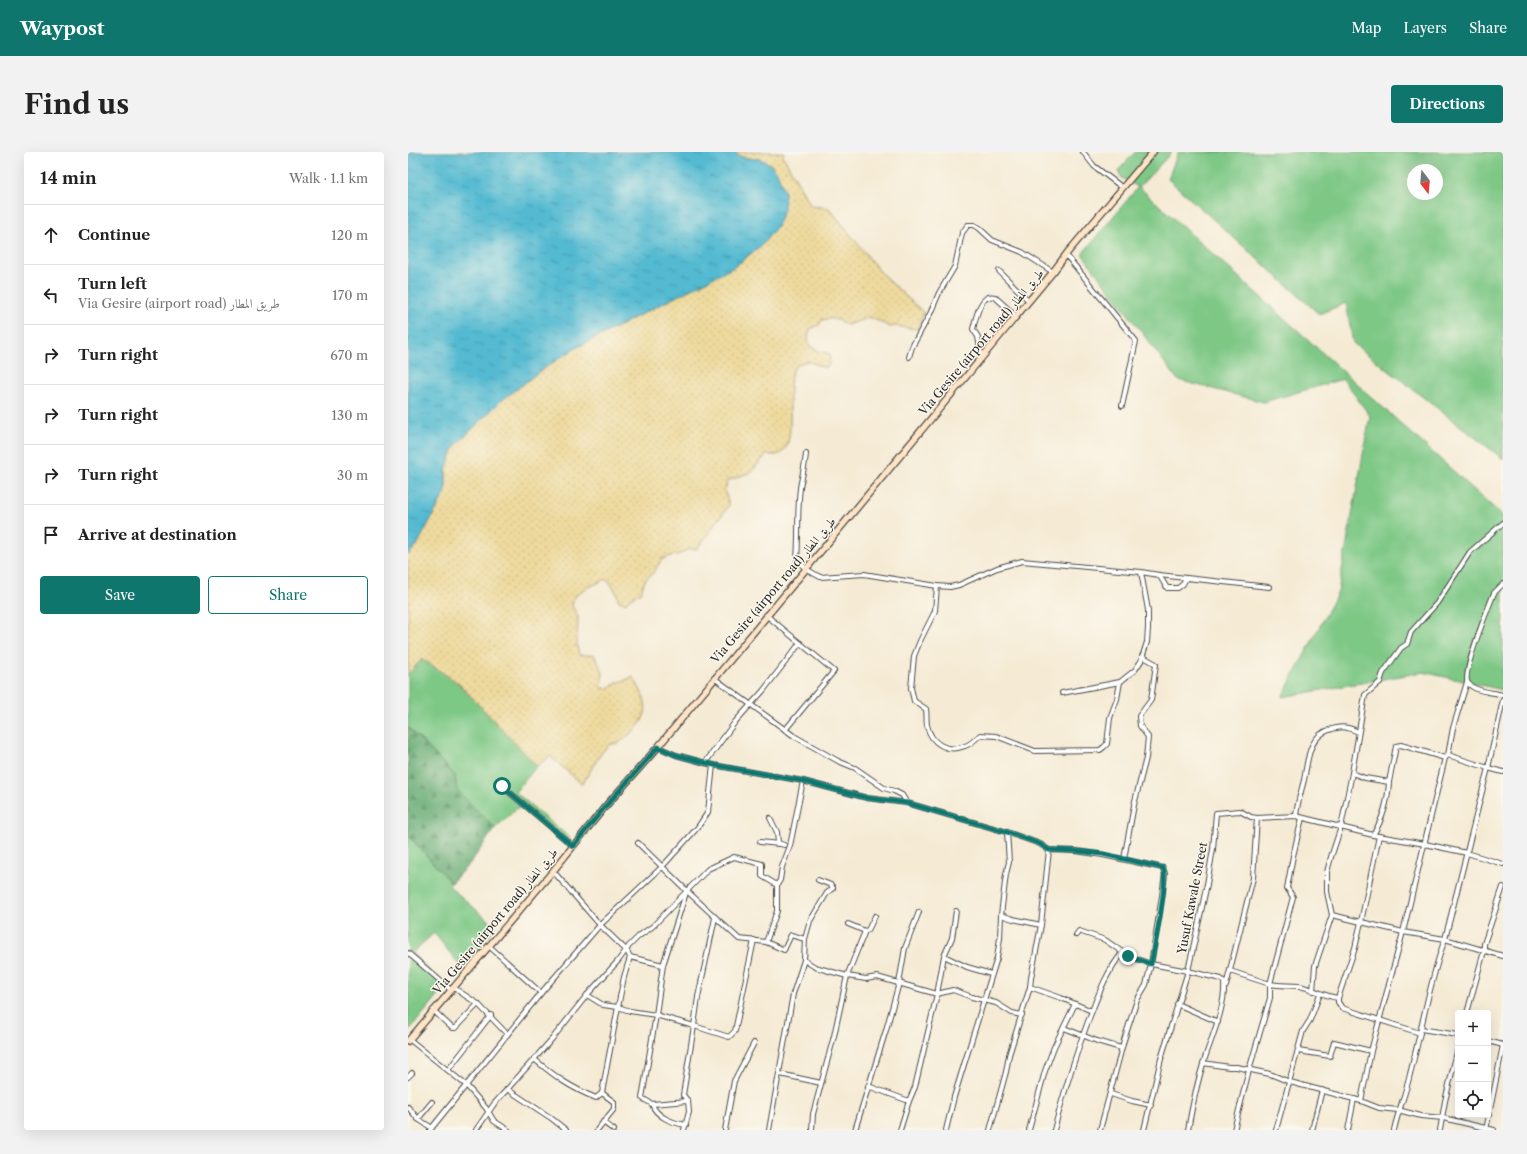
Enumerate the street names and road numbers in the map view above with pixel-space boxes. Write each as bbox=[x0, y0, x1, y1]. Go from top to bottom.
street label: Via Gesire (airport road) طريق المطار bbox=[915, 266, 1048, 420]
street label: Via Gesire (airport road) طريق المطار bbox=[707, 514, 840, 668]
street label: Yusuf Kawale Street bbox=[1174, 840, 1210, 956]
street label: Via Gesire (airport road) طريق المطار bbox=[429, 845, 562, 999]

